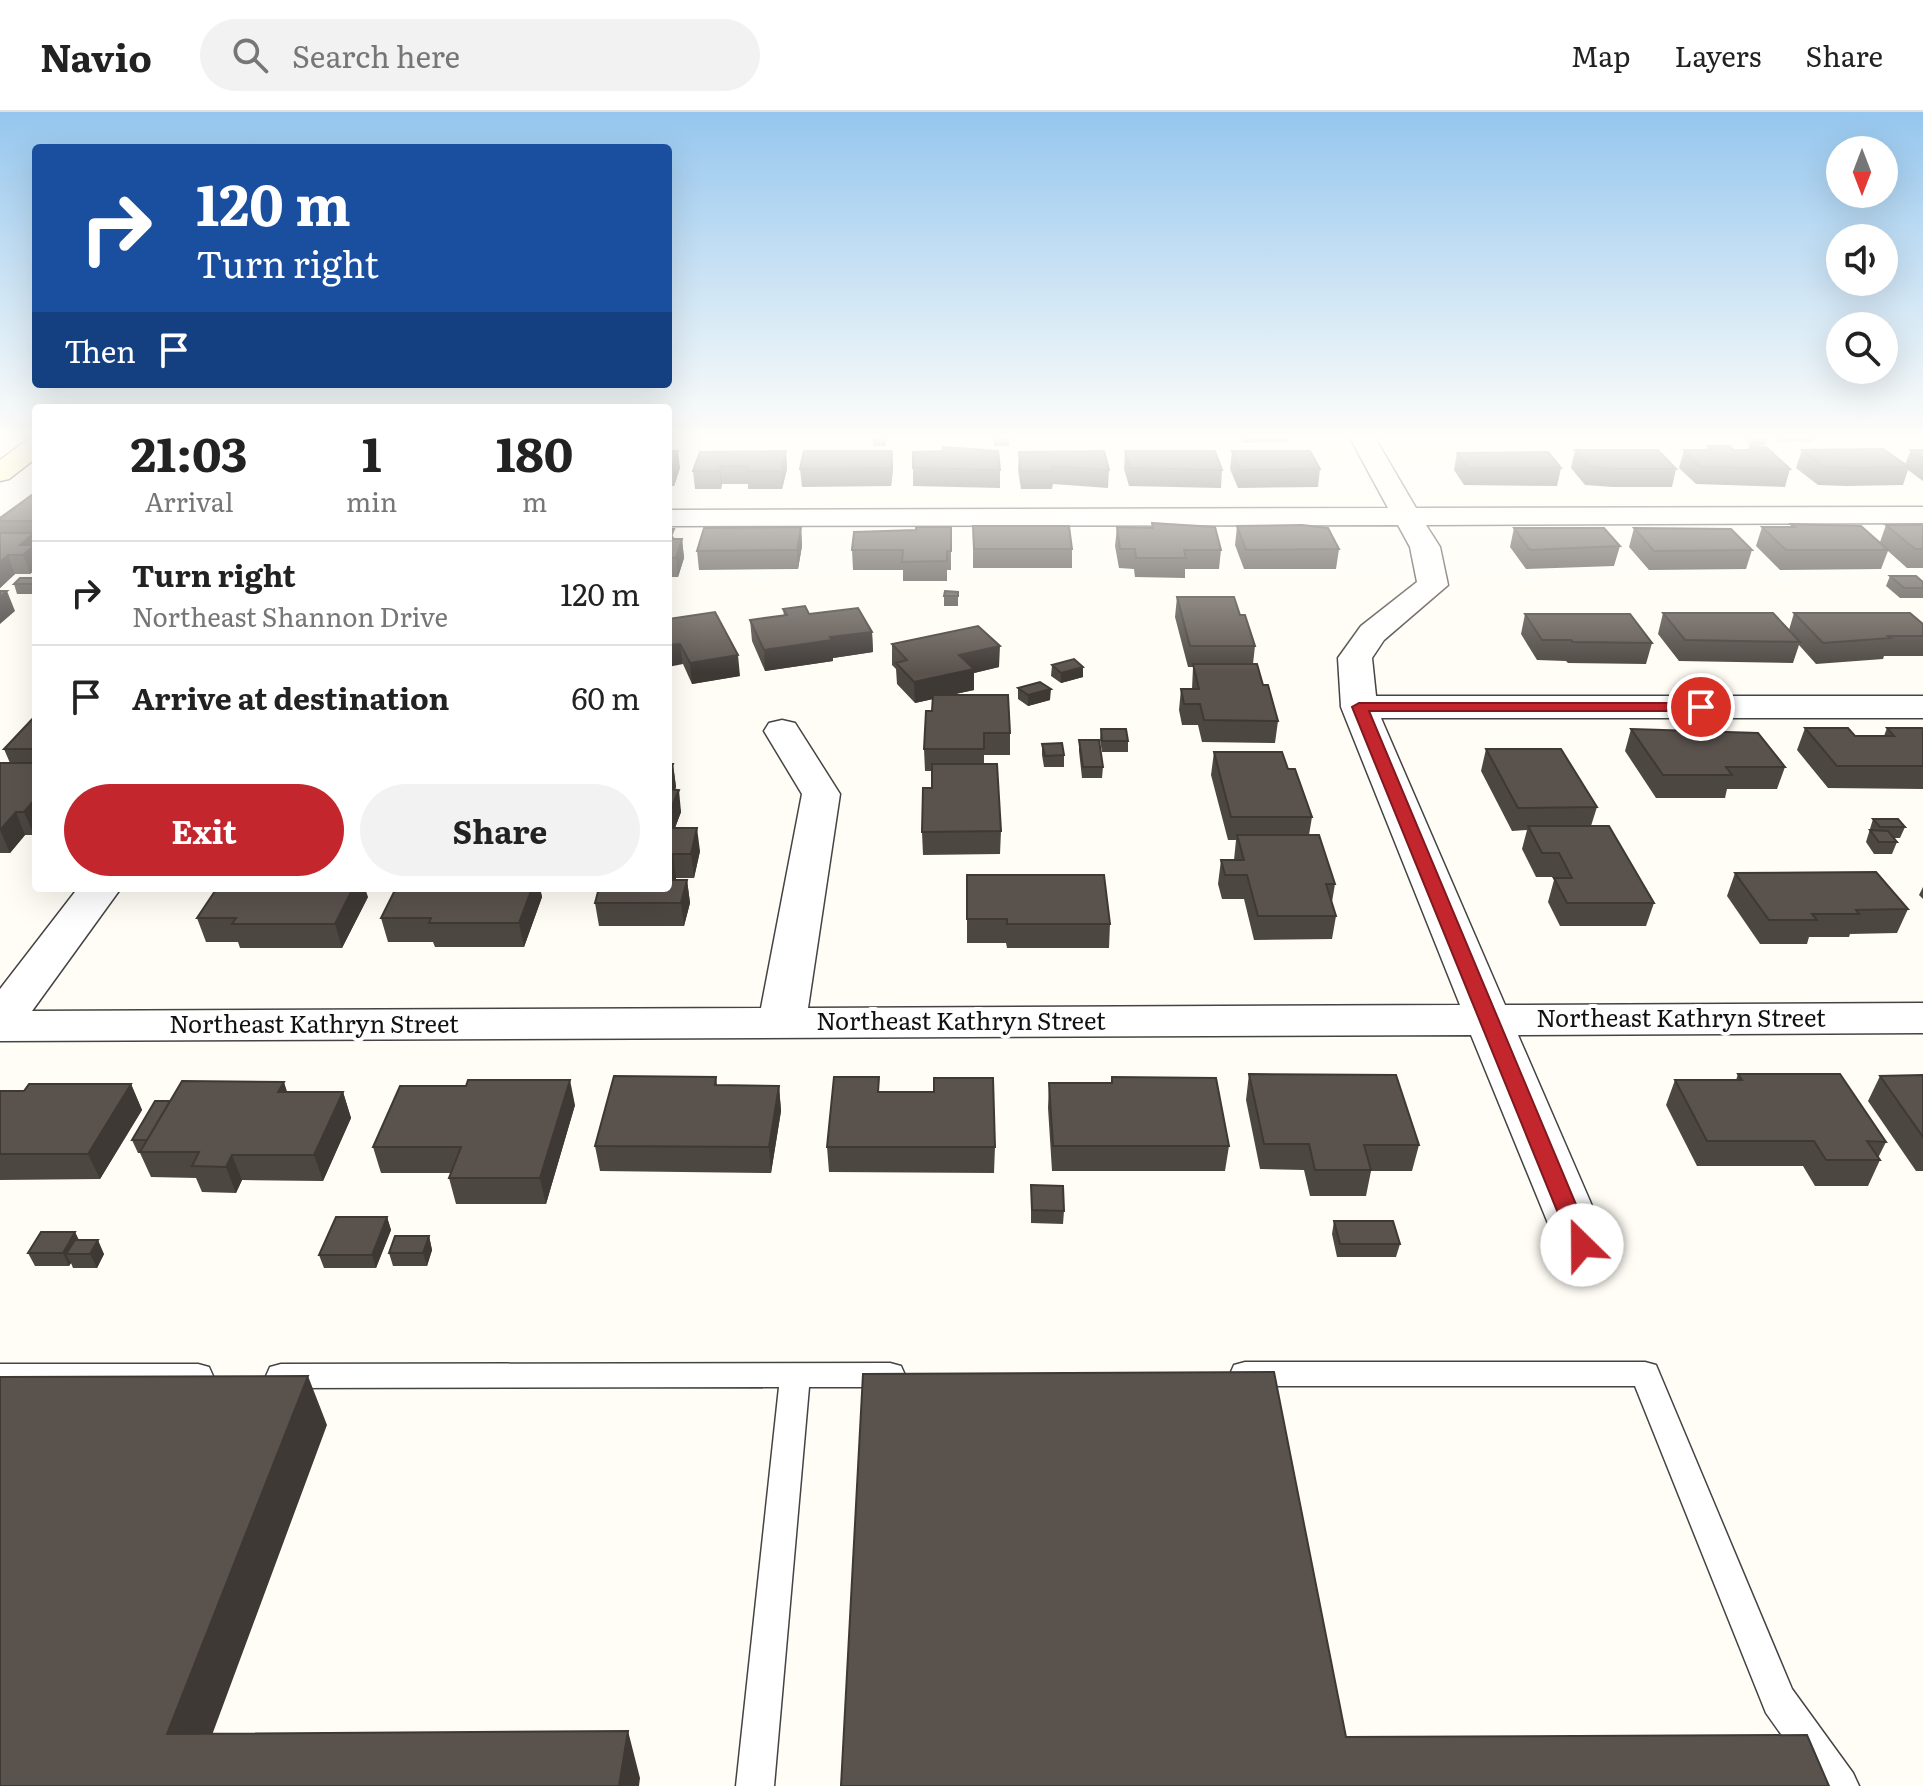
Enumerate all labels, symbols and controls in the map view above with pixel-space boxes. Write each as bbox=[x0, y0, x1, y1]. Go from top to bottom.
search box bbox=[200, 19, 760, 91]
text: Navio bbox=[40, 27, 152, 84]
icon: search bbox=[228, 33, 272, 77]
text: Search here bbox=[292, 33, 460, 77]
text: Map bbox=[1571, 34, 1630, 76]
text: Layers bbox=[1674, 34, 1761, 76]
text: Share bbox=[1805, 34, 1883, 76]
north arrow bbox=[1826, 136, 1898, 208]
map controls bbox=[1826, 136, 1898, 384]
text: 120 m bbox=[196, 160, 351, 243]
icon: right bbox=[64, 176, 168, 280]
button: sound bbox=[1826, 224, 1898, 296]
text: Turn right bbox=[196, 236, 379, 289]
button: search bbox=[1826, 312, 1898, 384]
text: Then bbox=[64, 328, 136, 372]
icon: arrive bbox=[152, 328, 196, 372]
text: 21:03 bbox=[131, 416, 248, 487]
text: 1 bbox=[362, 416, 382, 487]
text: 180 bbox=[496, 416, 573, 487]
text: Arrival bbox=[145, 481, 233, 520]
text: min bbox=[346, 481, 397, 520]
text: m bbox=[522, 481, 547, 520]
text: Turn right bbox=[132, 552, 296, 596]
icon: right bbox=[64, 571, 108, 615]
text: 120 m bbox=[560, 571, 640, 615]
text: Northeast Shannon Drive bbox=[132, 596, 448, 635]
pin bbox=[1667, 673, 1735, 741]
icon: arrive bbox=[64, 675, 108, 719]
text: Arrive at destination bbox=[132, 675, 449, 719]
text: 60 m bbox=[571, 675, 640, 719]
icon: arrive bbox=[1679, 685, 1723, 729]
button: Exit bbox=[64, 784, 344, 876]
button: Share bbox=[360, 784, 640, 876]
street label: Northeast Kathryn Street bbox=[1536, 999, 1826, 1034]
street label: Northeast Kathryn Street bbox=[816, 1002, 1106, 1037]
street label: Northeast Kathryn Street bbox=[169, 1005, 459, 1040]
position arrow bbox=[1540, 1203, 1624, 1287]

